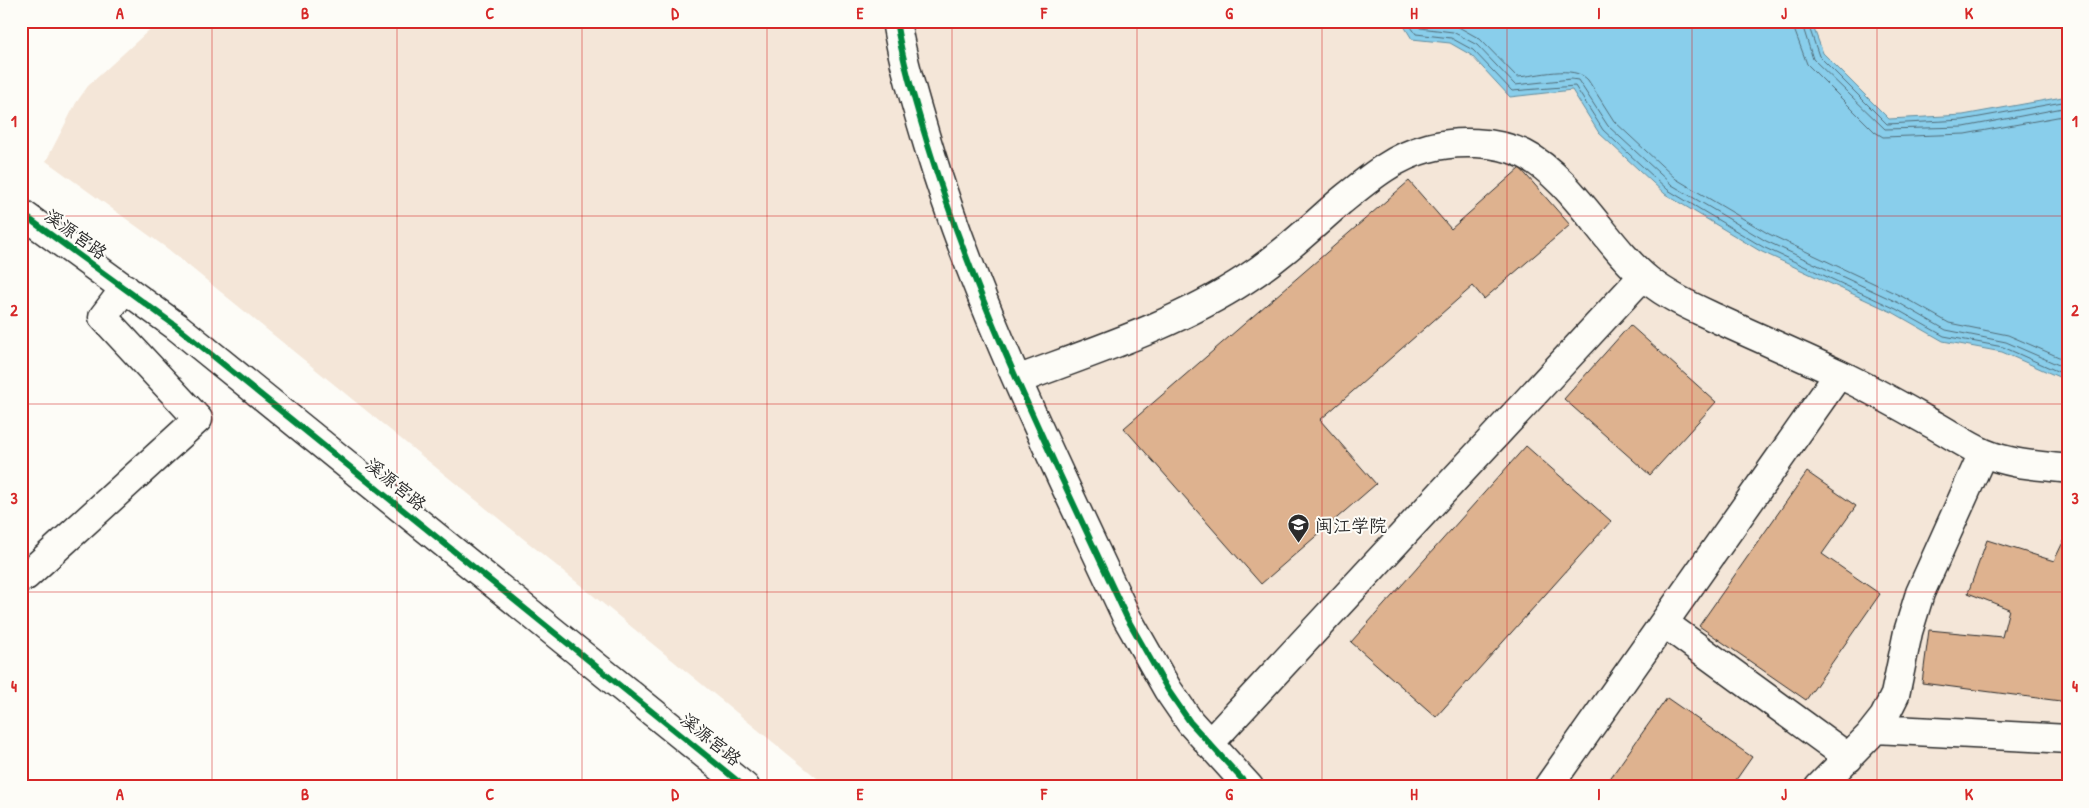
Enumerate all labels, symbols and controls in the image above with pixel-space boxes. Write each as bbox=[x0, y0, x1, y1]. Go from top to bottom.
text: A bbox=[116, 2, 124, 24]
text: B bbox=[301, 2, 309, 24]
text: C bbox=[486, 2, 495, 24]
text: D bbox=[671, 2, 679, 24]
text: E bbox=[856, 2, 864, 24]
text: F bbox=[1040, 2, 1048, 24]
text: G bbox=[1225, 2, 1233, 24]
text: H bbox=[1410, 2, 1418, 24]
text: I bbox=[1597, 2, 1601, 24]
text: J bbox=[1781, 2, 1787, 24]
text: K bbox=[1965, 2, 1974, 24]
text: 1 bbox=[11, 110, 17, 132]
text: 1 bbox=[2072, 110, 2078, 132]
street label: 溪源宫路 bbox=[40, 203, 112, 265]
text: 2 bbox=[10, 299, 18, 321]
text: 2 bbox=[2071, 299, 2079, 321]
street label: 溪源宫路 bbox=[360, 452, 432, 516]
text: 3 bbox=[10, 487, 18, 509]
text: 3 bbox=[2071, 487, 2079, 509]
school or university icon: 闽江学院 bbox=[1287, 513, 1311, 544]
place label: 闽江学院 bbox=[1315, 513, 1387, 538]
text: 4 bbox=[11, 675, 17, 697]
text: 4 bbox=[2072, 675, 2078, 697]
street label: 溪源宫路 bbox=[675, 707, 747, 771]
text: A bbox=[116, 783, 124, 805]
text: B bbox=[301, 783, 309, 805]
text: C bbox=[486, 783, 495, 805]
text: D bbox=[671, 783, 679, 805]
text: E bbox=[856, 783, 864, 805]
text: F bbox=[1040, 783, 1048, 805]
text: G bbox=[1225, 783, 1233, 805]
text: H bbox=[1410, 783, 1418, 805]
text: I bbox=[1597, 783, 1601, 805]
text: J bbox=[1781, 783, 1787, 805]
text: K bbox=[1965, 783, 1974, 805]

